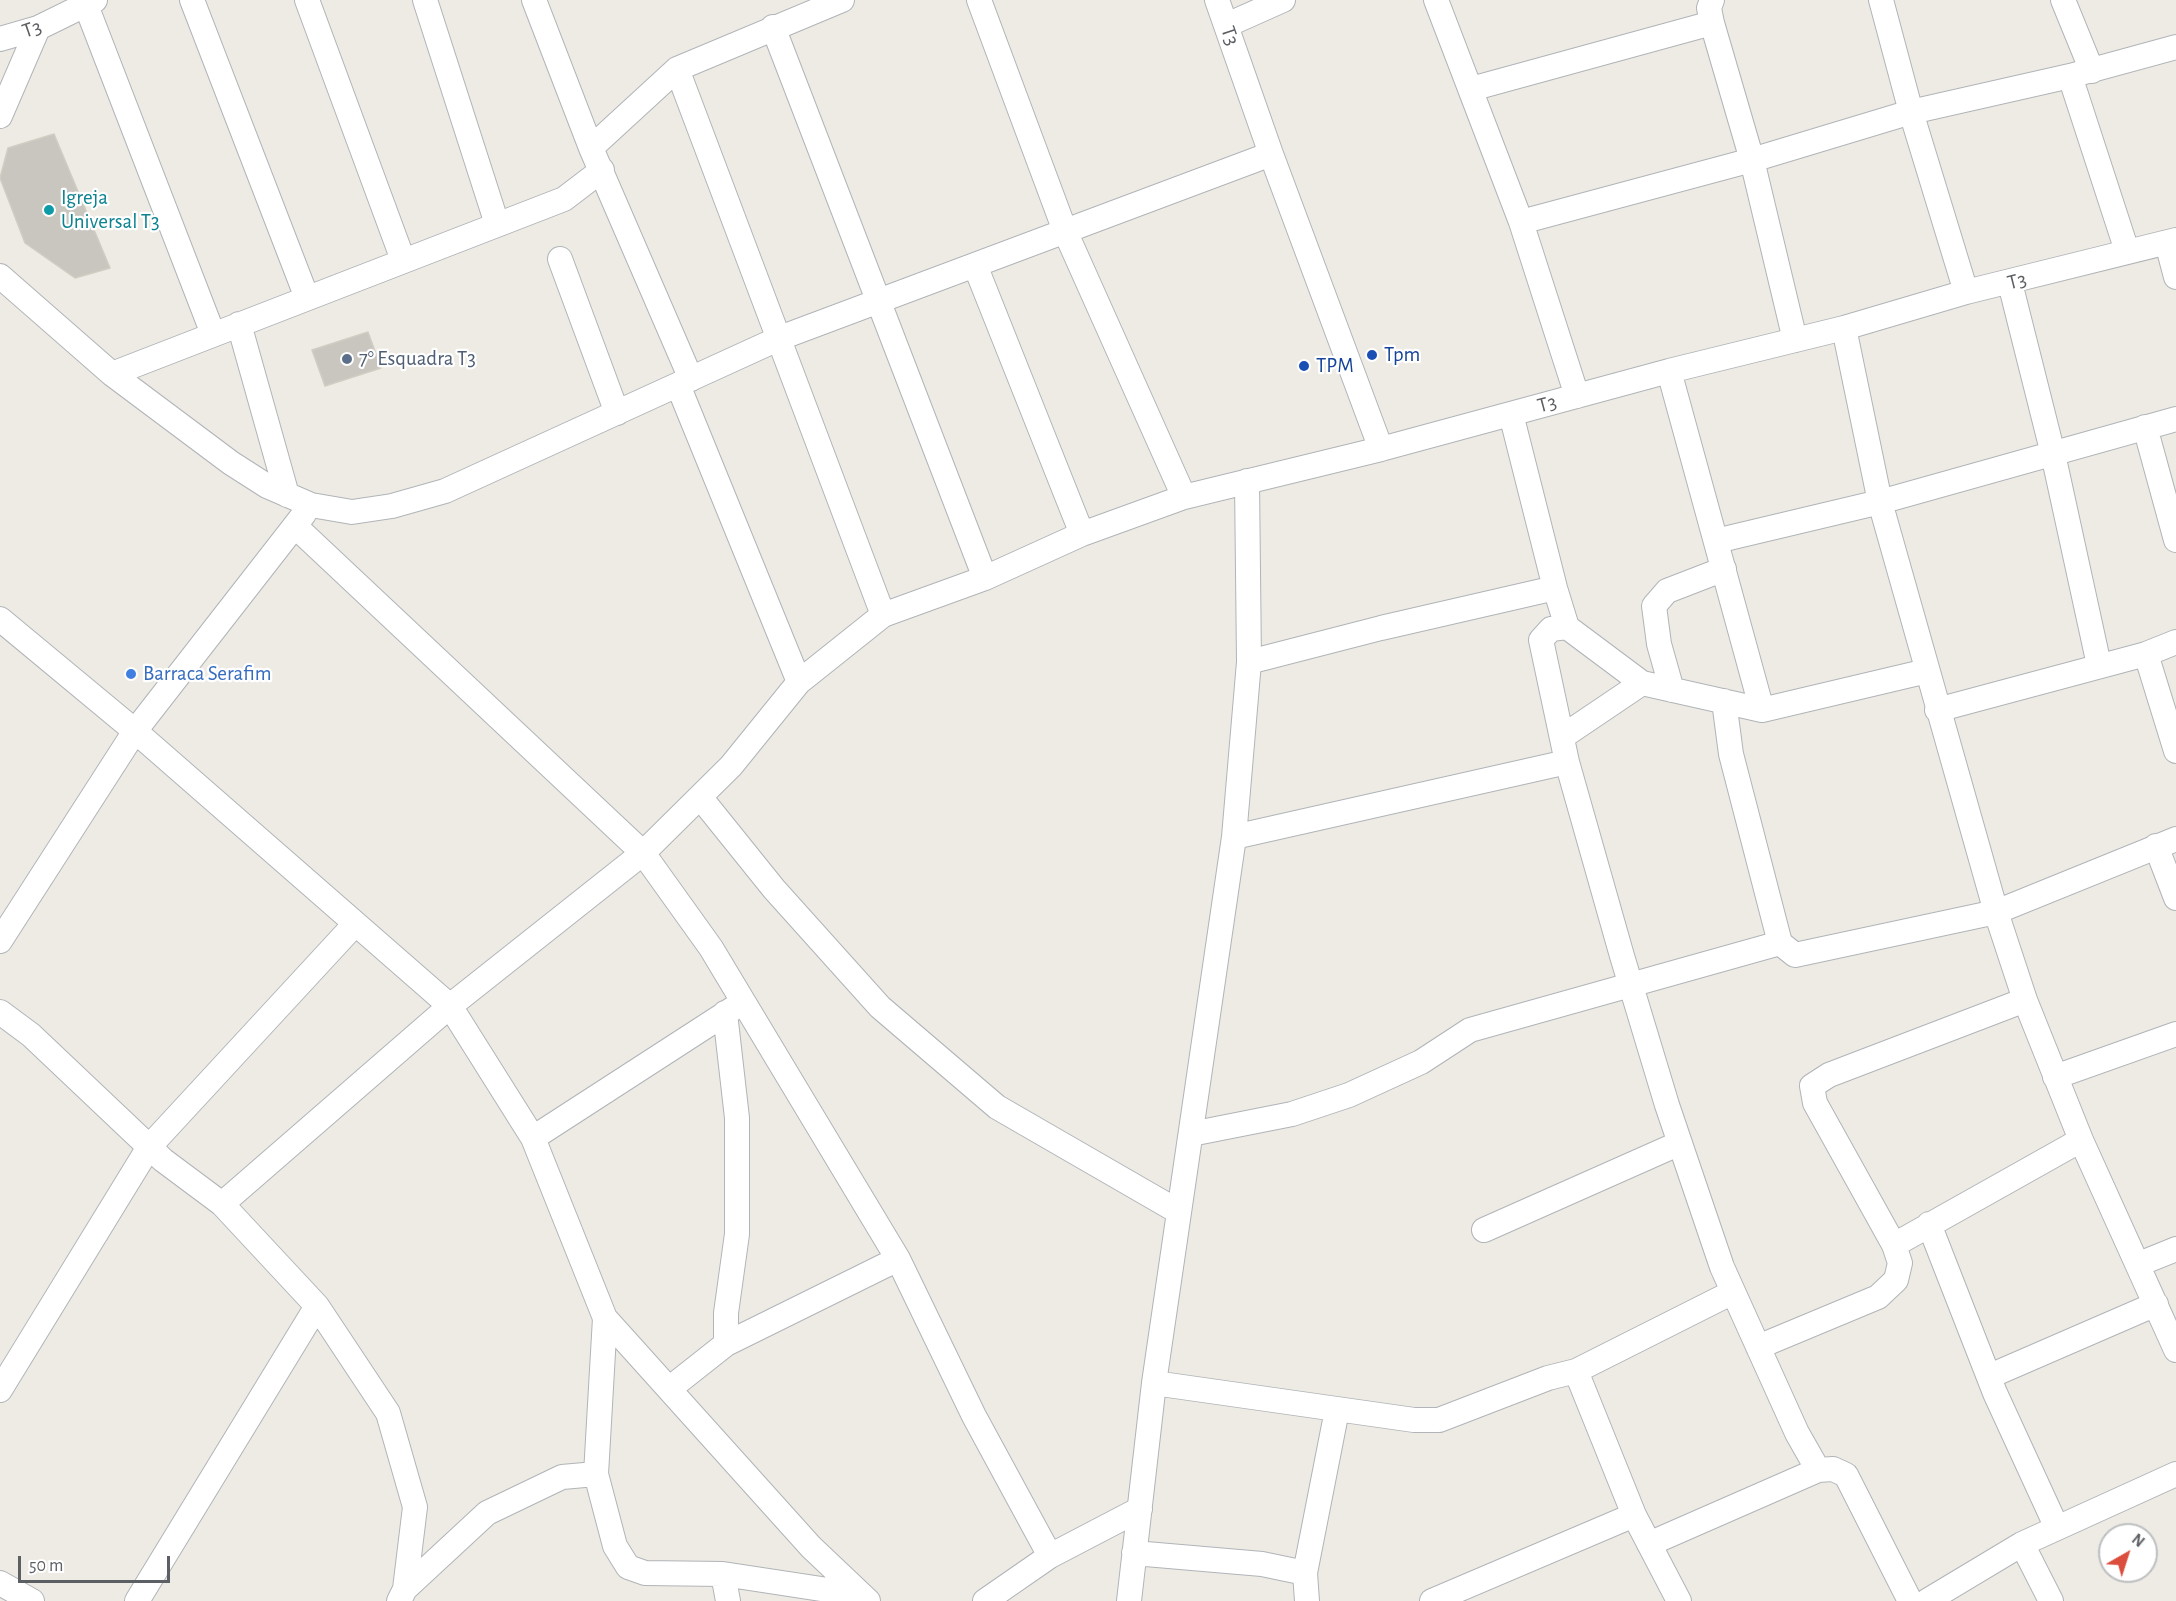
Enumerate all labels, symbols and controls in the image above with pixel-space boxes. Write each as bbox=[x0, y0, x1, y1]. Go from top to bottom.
street label: T3 bbox=[19, 14, 45, 44]
street label: T3 bbox=[1215, 23, 1245, 49]
place label: Igreja Universal T3 bbox=[61, 185, 160, 235]
marker: Igreja Universal T3 bbox=[42, 203, 56, 217]
street label: T3 bbox=[2005, 266, 2029, 296]
place label: Tpm bbox=[1384, 342, 1420, 368]
place label: 7° Esquadra T3 bbox=[359, 346, 476, 372]
marker: Tpm bbox=[1365, 348, 1379, 362]
marker: 7° Esquadra T3 bbox=[340, 352, 354, 366]
place label: TPM bbox=[1316, 353, 1354, 379]
marker: TPM bbox=[1297, 359, 1311, 373]
street label: T3 bbox=[1535, 389, 1559, 419]
place label: Barraca Serafim bbox=[143, 661, 272, 687]
marker: Barraca Serafim bbox=[124, 667, 138, 681]
north arrow bbox=[2098, 1523, 2158, 1583]
text: N bbox=[2129, 1531, 2147, 1550]
scale bar bbox=[21, 1544, 172, 1582]
text: 50 m bbox=[29, 1557, 63, 1575]

